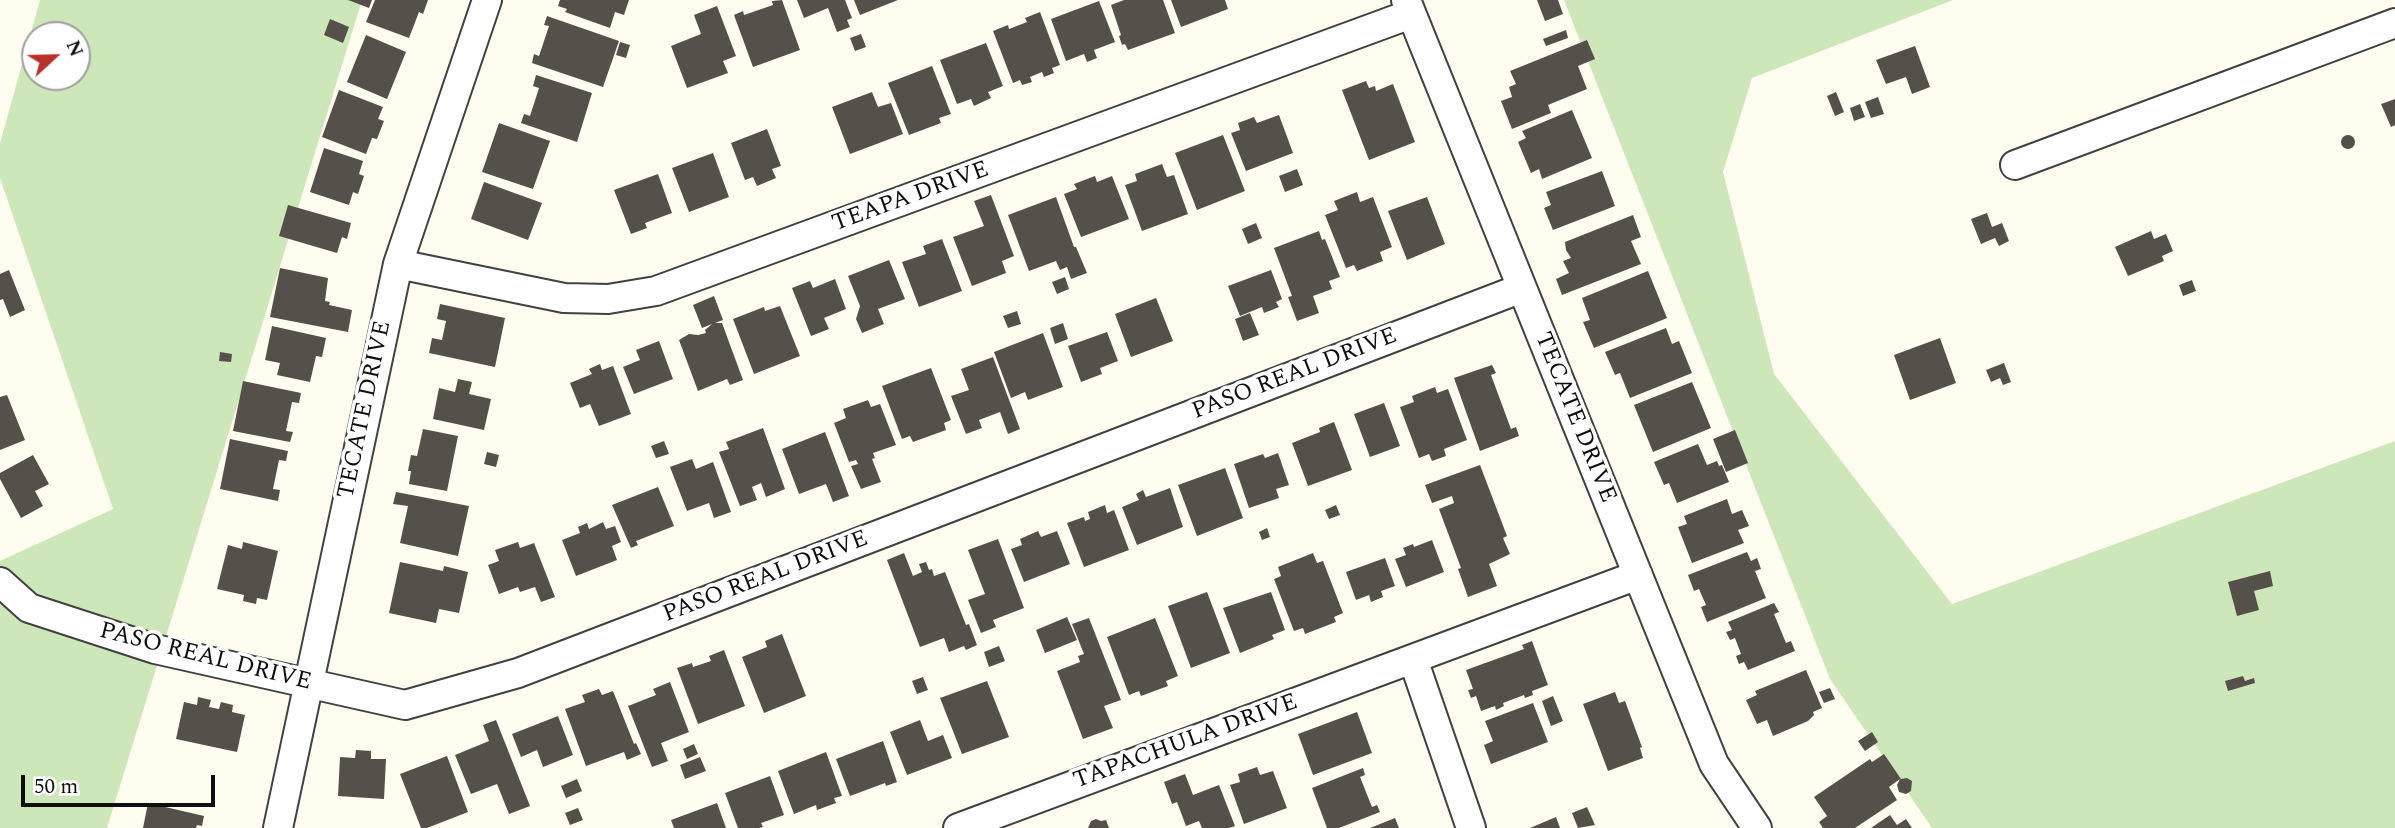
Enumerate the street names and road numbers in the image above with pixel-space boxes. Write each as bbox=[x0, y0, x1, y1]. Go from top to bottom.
street label: TEAPA DRIVE bbox=[829, 156, 993, 240]
street label: TECATE DRIVE bbox=[333, 318, 399, 502]
street label: PASO REAL DRIVE bbox=[1188, 323, 1402, 427]
street label: TECATE DRIVE bbox=[1527, 329, 1621, 507]
street label: PASO REAL DRIVE bbox=[659, 526, 873, 630]
street label: PASO REAL DRIVE bbox=[96, 618, 314, 698]
street label: TAPACHULA DRIVE bbox=[1070, 689, 1302, 797]

